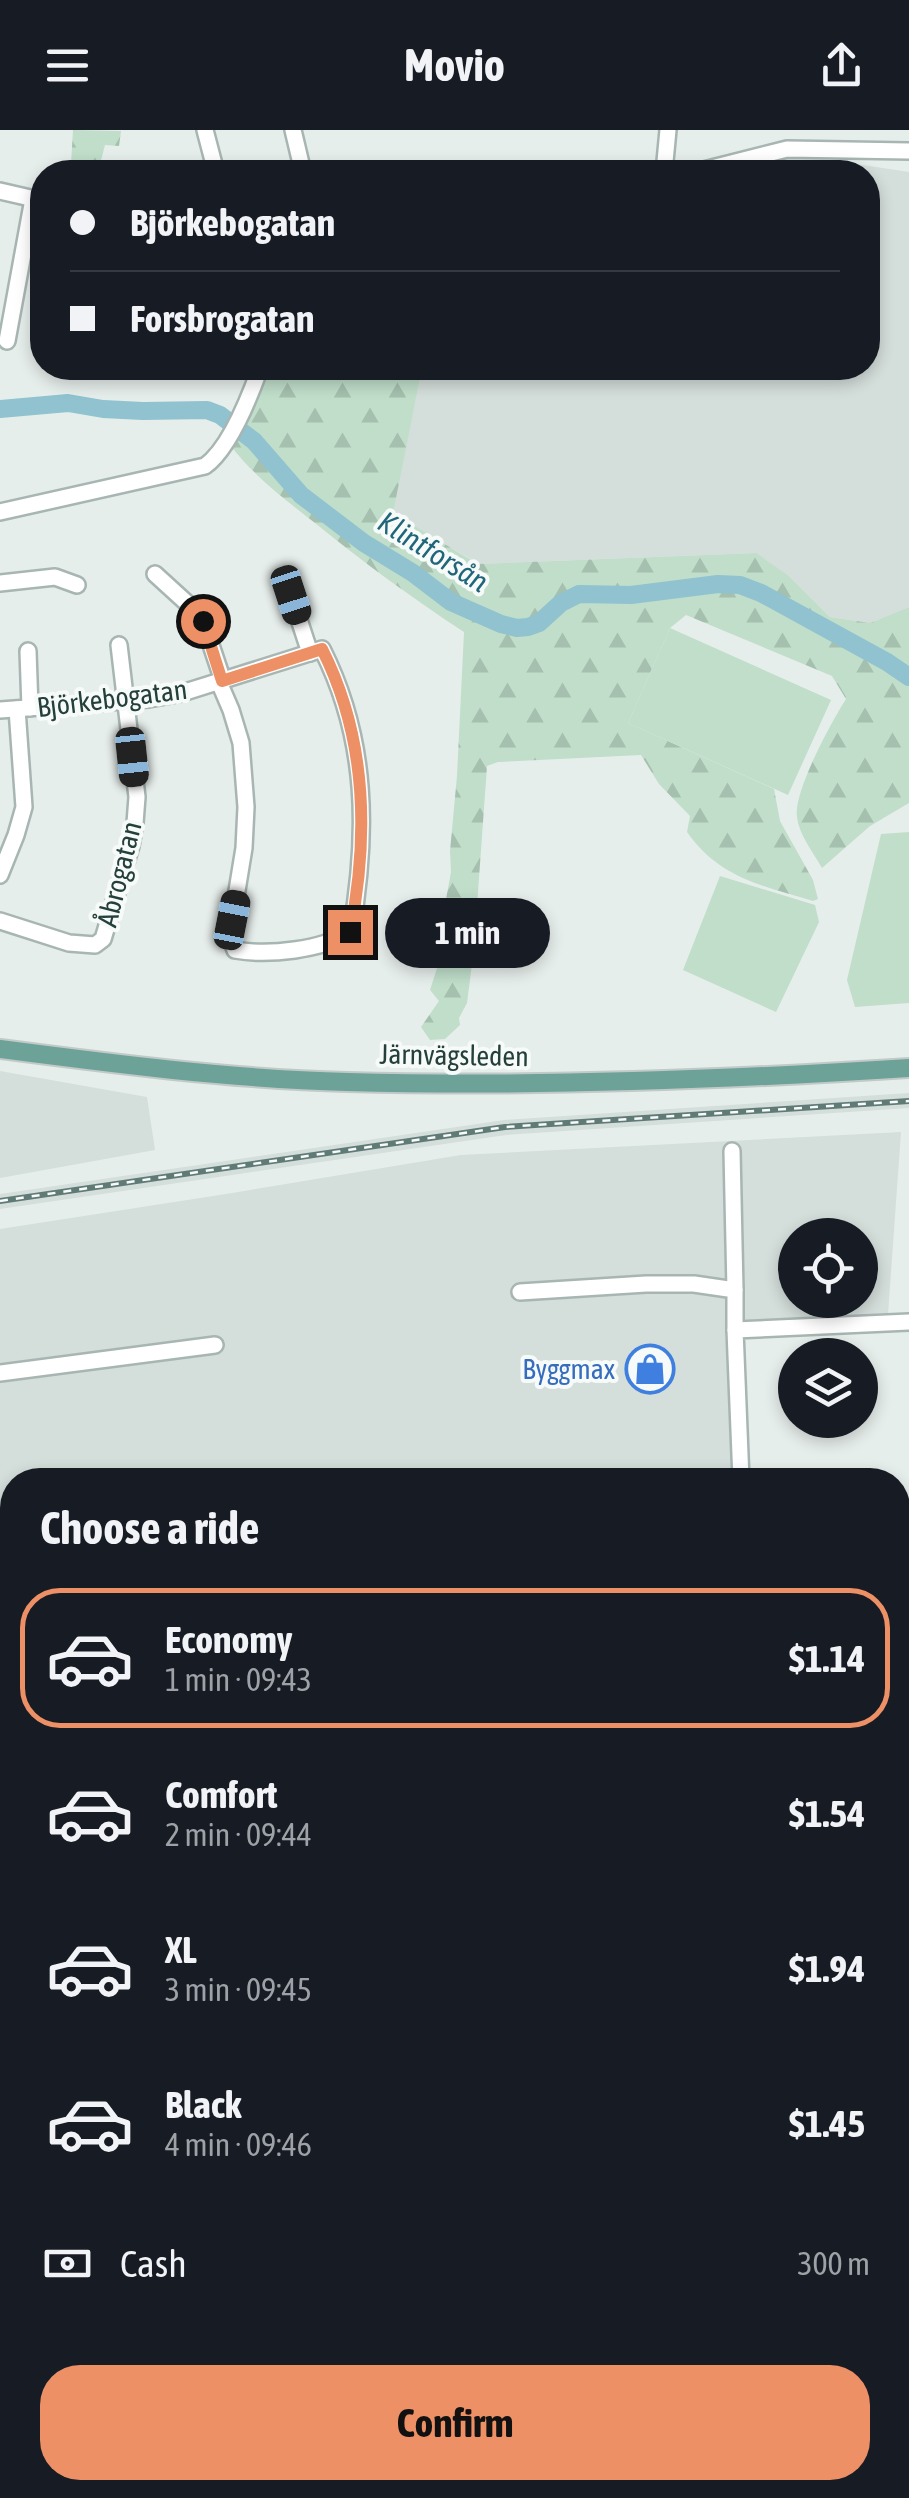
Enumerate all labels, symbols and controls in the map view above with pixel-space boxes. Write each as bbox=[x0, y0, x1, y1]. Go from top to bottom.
icon: menu bbox=[40, 38, 95, 93]
icon: share bbox=[814, 38, 869, 93]
text: Movio bbox=[404, 39, 505, 91]
text: Björkebogatan bbox=[130, 201, 335, 244]
text: Forsbrogatan bbox=[130, 297, 314, 340]
water label: Klintforsån bbox=[372, 504, 495, 598]
car bbox=[267, 562, 315, 628]
route start bbox=[181, 599, 226, 644]
street label: Björkebogatan bbox=[35, 673, 189, 723]
car bbox=[114, 726, 150, 788]
street label: Åbrogatan bbox=[89, 818, 148, 930]
car bbox=[212, 888, 252, 952]
callout: 1 min bbox=[385, 897, 550, 967]
route end bbox=[328, 910, 373, 955]
text: 1 min bbox=[435, 914, 500, 951]
street label: Järnvägsleden bbox=[379, 1038, 529, 1072]
map controls bbox=[778, 1218, 878, 1438]
button: locate bbox=[778, 1218, 878, 1318]
button: layers bbox=[778, 1338, 878, 1438]
shop icon: Byggmax bbox=[624, 1343, 676, 1395]
place label: Byggmax bbox=[522, 1353, 615, 1385]
text: Choose a ride bbox=[40, 1502, 259, 1554]
icon: car bbox=[45, 1613, 135, 1703]
text: Economy bbox=[165, 1618, 292, 1661]
text: $1.14 bbox=[789, 1637, 865, 1680]
text: 1 min · 09:43 bbox=[165, 1661, 312, 1698]
icon: car bbox=[45, 1768, 135, 1858]
text: Comfort bbox=[165, 1773, 277, 1816]
text: $1.54 bbox=[789, 1792, 865, 1835]
text: 2 min · 09:44 bbox=[165, 1816, 312, 1853]
icon: car bbox=[45, 1923, 135, 2013]
text: XL bbox=[165, 1928, 197, 1971]
text: $1.94 bbox=[789, 1947, 865, 1990]
text: 3 min · 09:45 bbox=[165, 1971, 312, 2008]
icon: car bbox=[45, 2078, 135, 2168]
text: Black bbox=[165, 2083, 242, 2126]
text: $1.45 bbox=[789, 2102, 865, 2145]
text: 4 min · 09:46 bbox=[165, 2126, 312, 2163]
icon: cash bbox=[40, 2236, 95, 2291]
text: Cash bbox=[120, 2242, 187, 2285]
text: 300 m bbox=[797, 2245, 870, 2282]
button: Confirm bbox=[40, 2365, 870, 2480]

